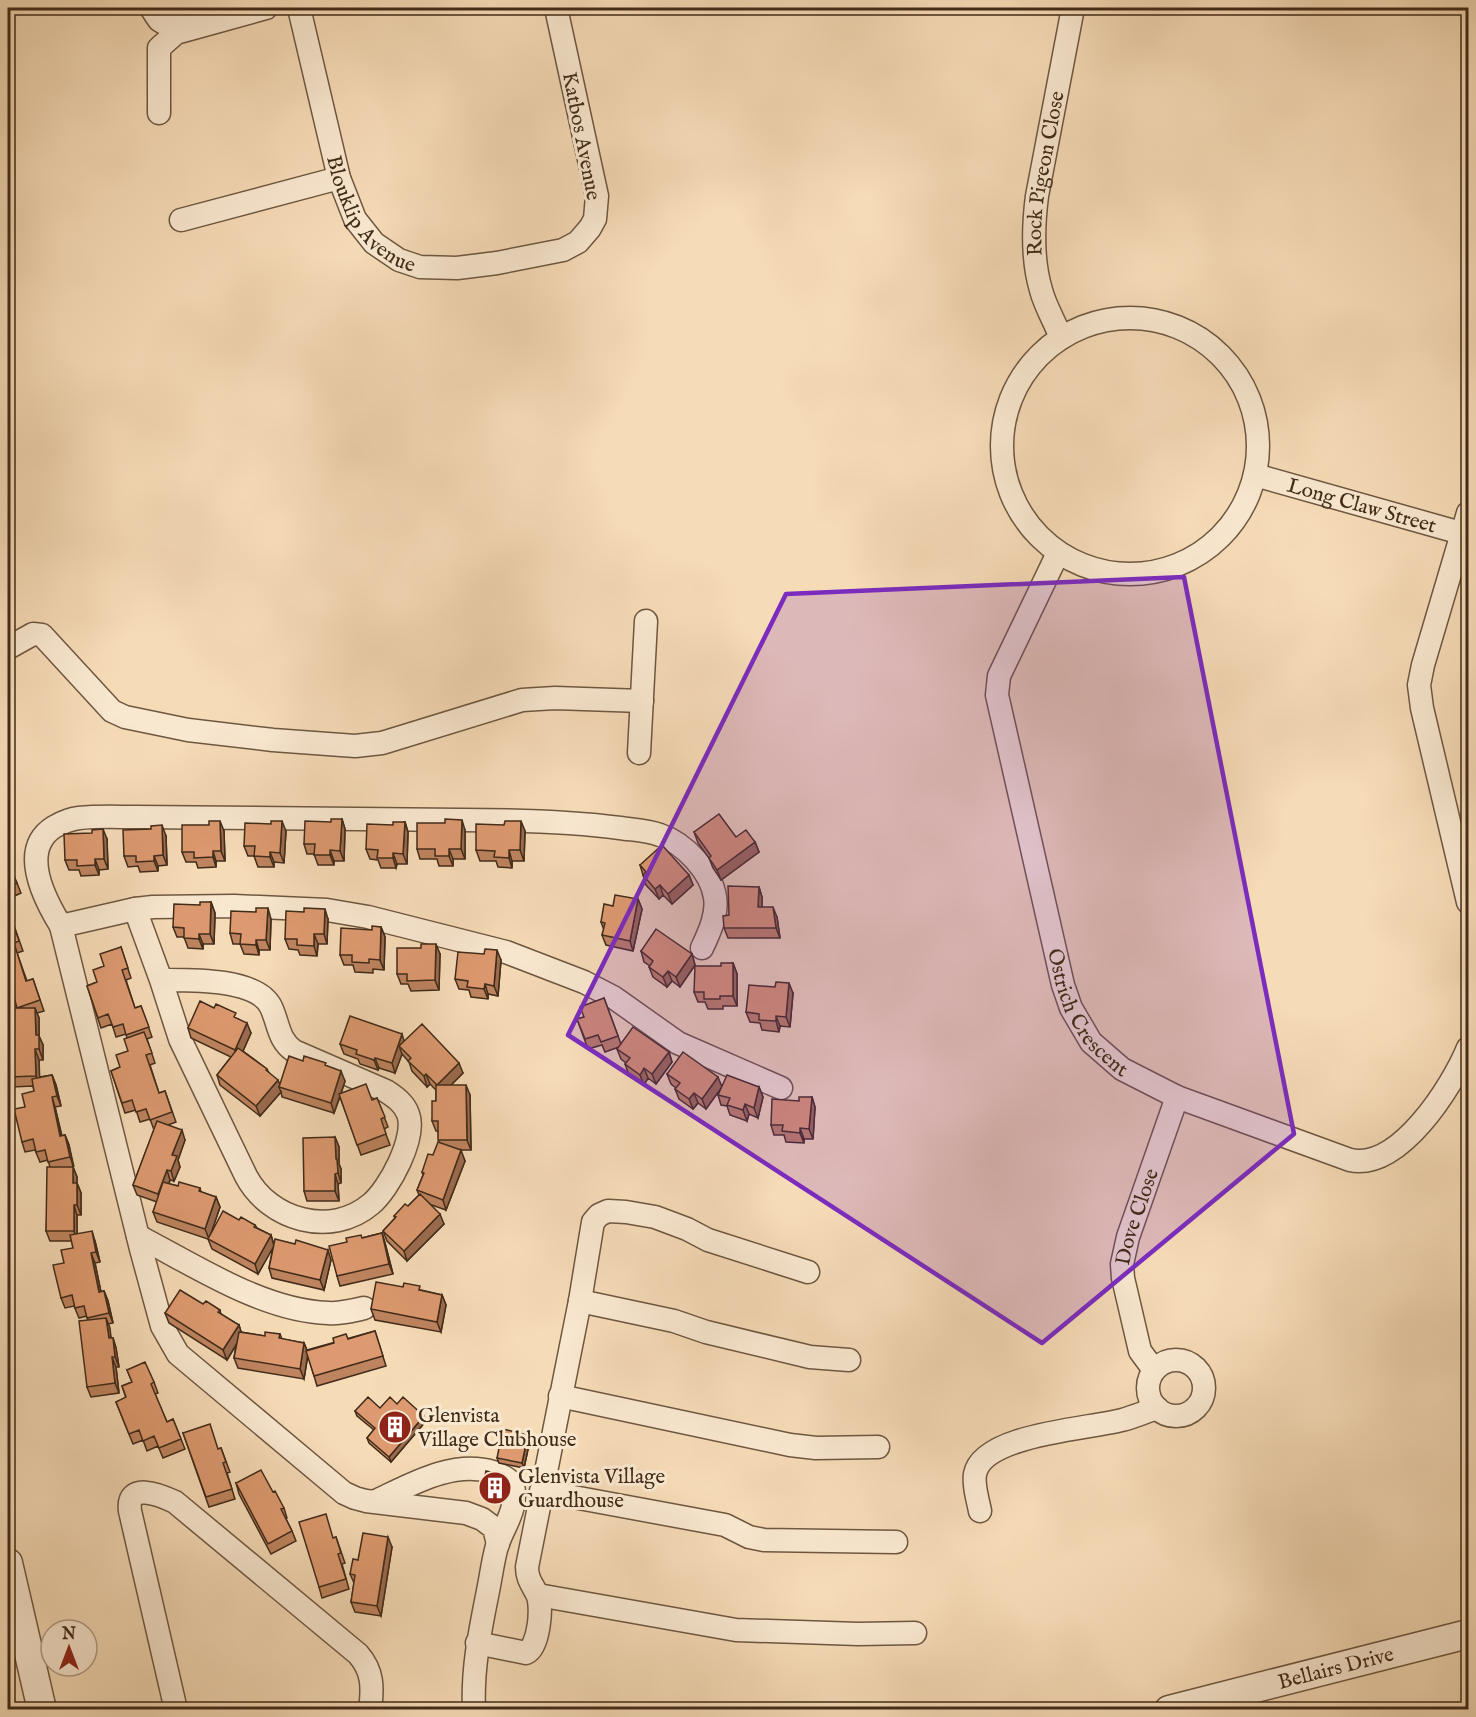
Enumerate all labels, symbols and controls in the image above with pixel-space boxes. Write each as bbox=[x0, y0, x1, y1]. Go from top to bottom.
street label: Katbos Avenue bbox=[555, 70, 606, 203]
street label: Rock Pigeon Close bbox=[1022, 89, 1072, 257]
street label: Blouklip Avenue bbox=[319, 153, 419, 280]
street label: Long Claw Street bbox=[1284, 473, 1439, 540]
street label: Ostrich Crescent bbox=[1040, 946, 1131, 1084]
street label: Dove Close bbox=[1110, 1165, 1166, 1268]
place label: Glenvista Village Clubhouse bbox=[417, 1403, 577, 1454]
building icon: Glenvista Village Clubhouse bbox=[377, 1409, 413, 1445]
place label: Glenvista Village Guardhouse bbox=[518, 1464, 665, 1515]
building icon: Glenvista Village Guardhouse bbox=[477, 1470, 513, 1506]
north arrow bbox=[39, 1618, 99, 1678]
text: N bbox=[61, 1625, 76, 1645]
street label: Bellairs Drive bbox=[1275, 1641, 1397, 1697]

